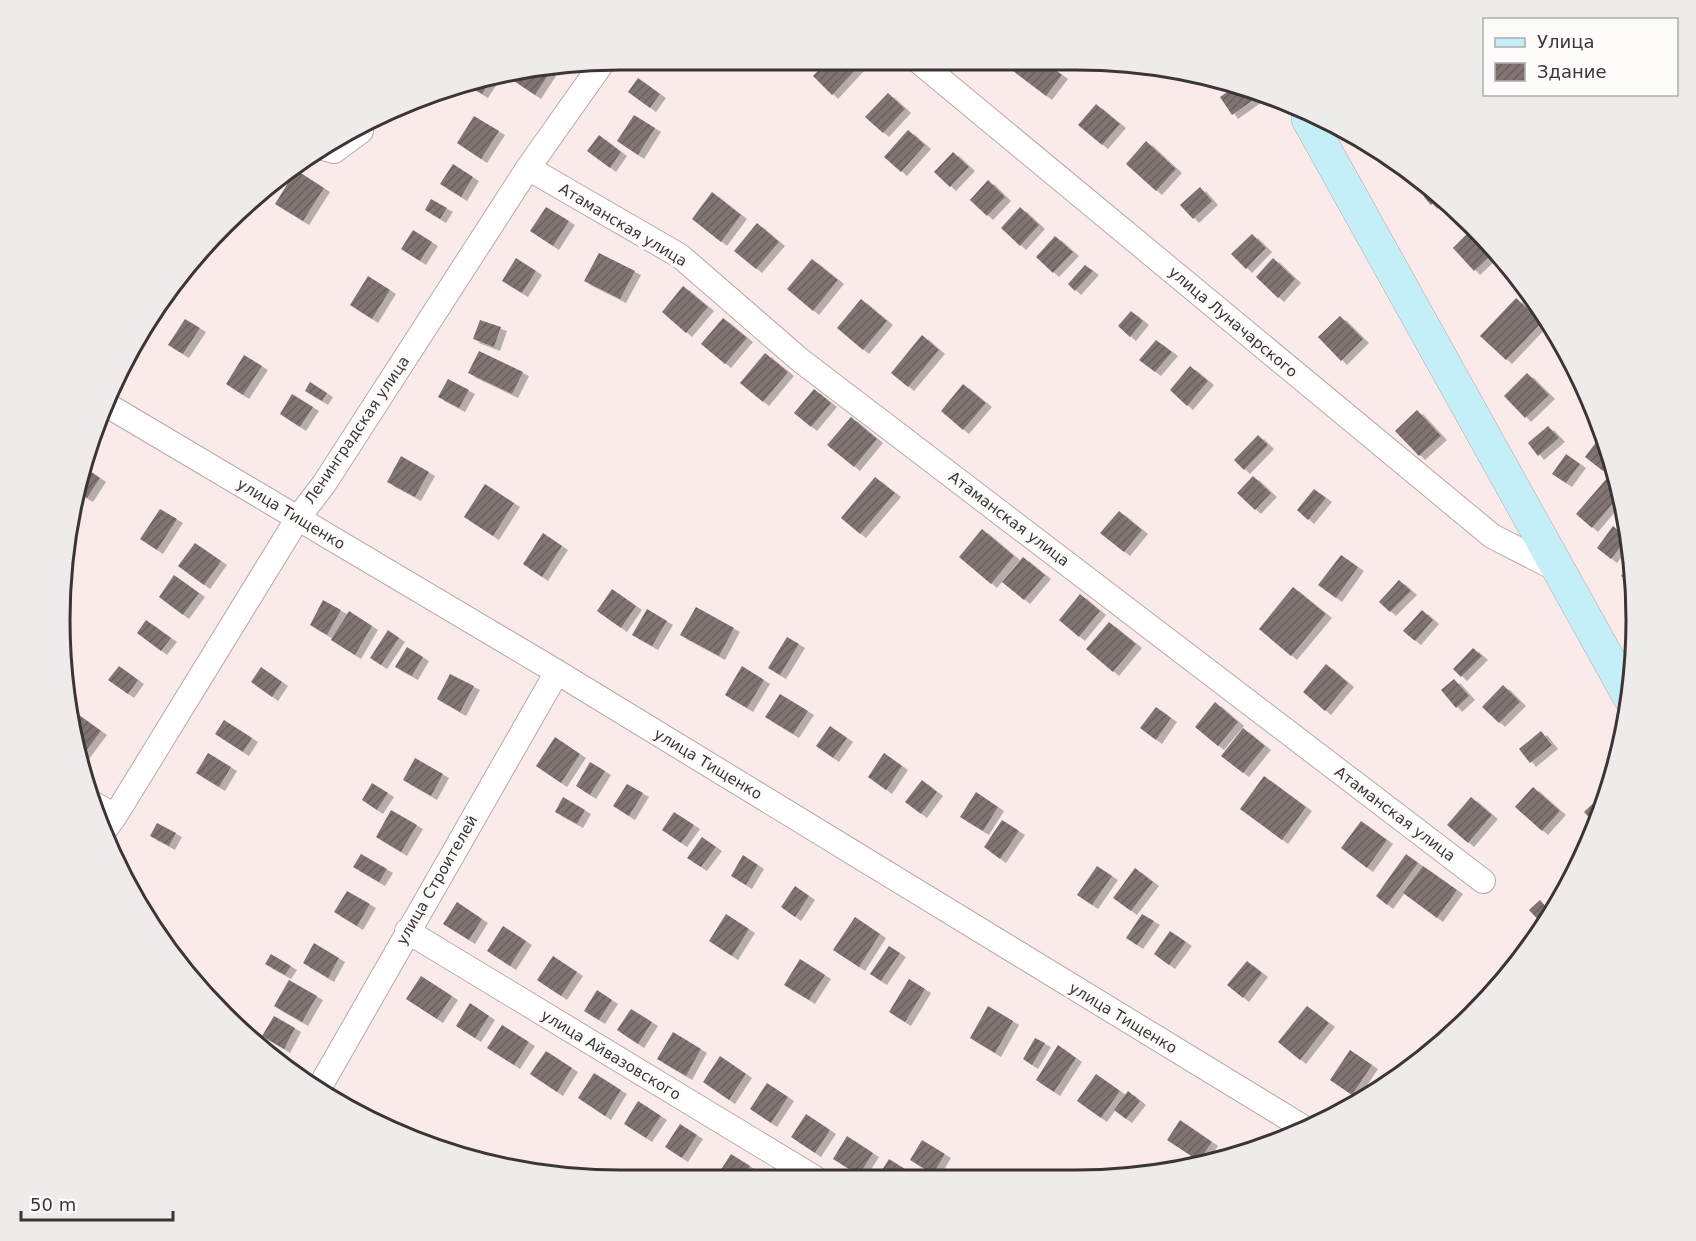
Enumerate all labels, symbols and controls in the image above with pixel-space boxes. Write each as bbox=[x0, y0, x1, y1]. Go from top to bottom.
legend bbox=[1483, 18, 1678, 96]
text: Улица bbox=[1537, 31, 1594, 52]
text: Здание bbox=[1537, 61, 1607, 82]
street label: Атаманская улица bbox=[556, 180, 690, 270]
street label: улица Луначарского bbox=[1165, 263, 1301, 381]
street label: Ленинградская улица bbox=[301, 353, 413, 507]
street label: Атаманская улица bbox=[945, 468, 1073, 570]
street label: улица Тищенко bbox=[234, 475, 348, 553]
street label: улица Тищенко bbox=[651, 725, 765, 803]
street label: Атаманская улица bbox=[1331, 763, 1459, 865]
street label: улица Строителей bbox=[393, 812, 481, 948]
street label: улица Тищенко bbox=[1066, 979, 1180, 1057]
street label: улица Айвазовского bbox=[538, 1006, 684, 1104]
scale bar bbox=[21, 1184, 172, 1222]
text: 50 m bbox=[30, 1194, 76, 1215]

